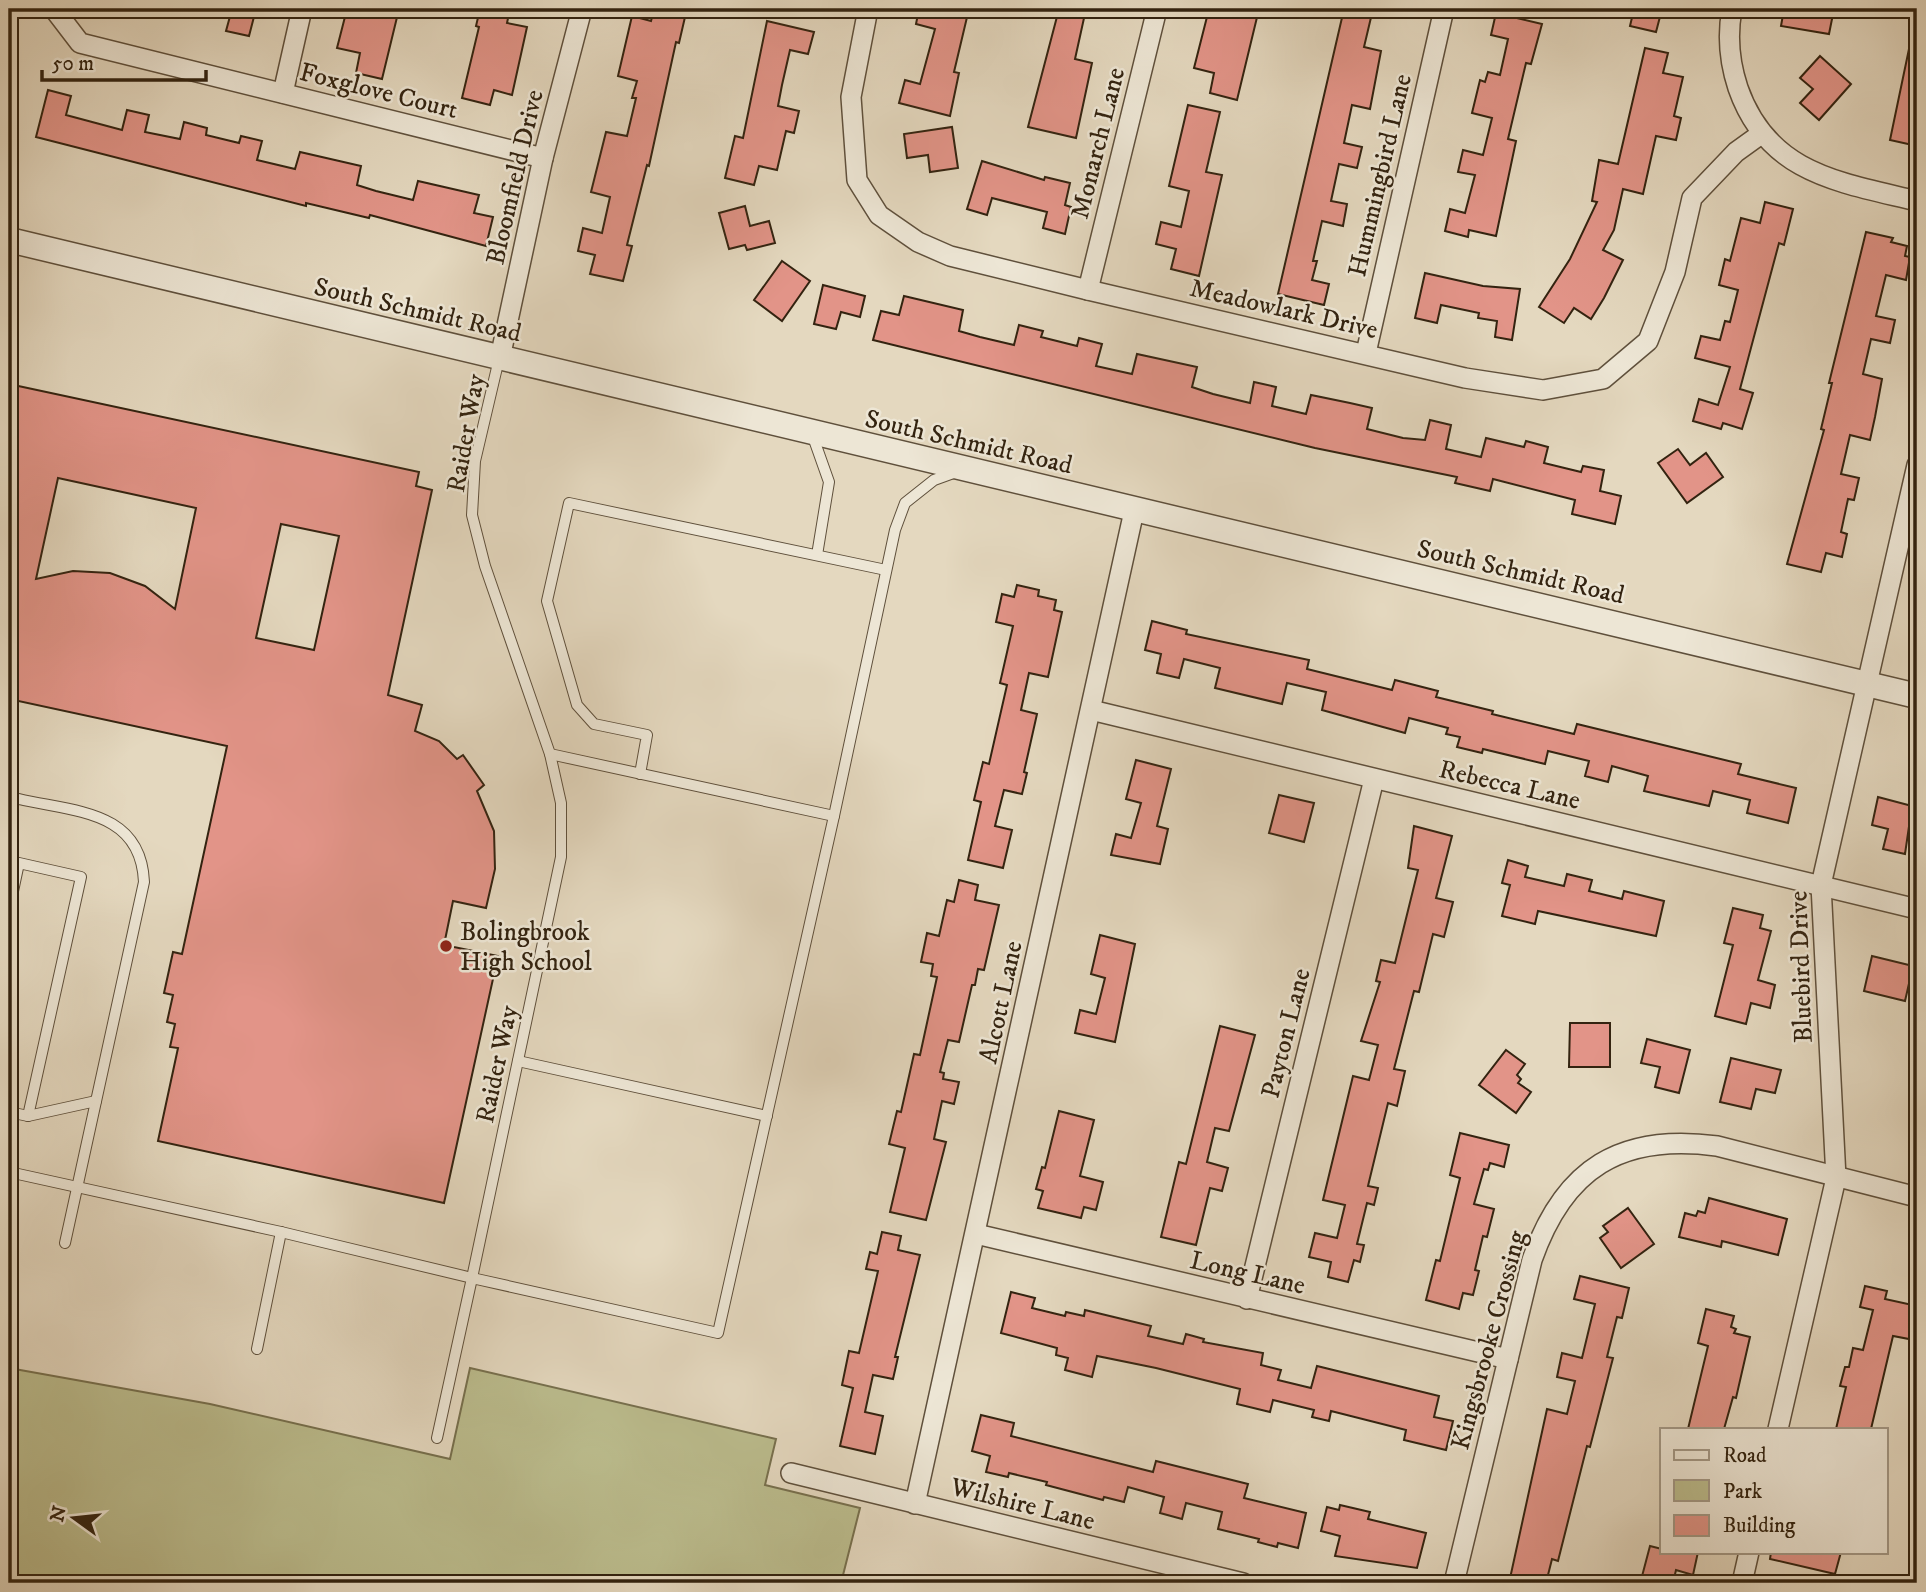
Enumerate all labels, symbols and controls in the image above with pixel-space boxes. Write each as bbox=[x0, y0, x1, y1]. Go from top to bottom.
scale bar bbox=[42, 38, 206, 82]
text: 50 m bbox=[52, 51, 94, 77]
street label: Foxglove Court bbox=[296, 56, 461, 127]
street label: Monarch Lane bbox=[1064, 64, 1133, 222]
street label: Hummingbird Lane bbox=[1341, 71, 1420, 280]
street label: Bloomfield Drive bbox=[479, 87, 552, 268]
street label: South Schmidt Road bbox=[311, 271, 525, 350]
street label: Meadowlark Drive bbox=[1187, 272, 1381, 347]
street label: Raider Way bbox=[440, 371, 493, 495]
street label: South Schmidt Road bbox=[862, 403, 1076, 482]
street label: South Schmidt Road bbox=[1414, 533, 1628, 612]
street label: Rebecca Lane bbox=[1436, 753, 1583, 818]
street label: Bluebird Drive bbox=[1782, 890, 1821, 1044]
place label: Bolingbrook High School bbox=[460, 916, 592, 979]
marker: Bolingbrook High School bbox=[438, 938, 454, 954]
street label: Alcott Lane bbox=[972, 938, 1031, 1067]
street label: Payton Lane bbox=[1254, 965, 1318, 1102]
street label: Raider Way bbox=[469, 1002, 526, 1126]
street label: Kingsbrooke Crossing bbox=[1444, 1227, 1535, 1454]
street label: Long Lane bbox=[1187, 1244, 1308, 1303]
legend bbox=[1660, 1428, 1888, 1554]
text: Road bbox=[1723, 1443, 1767, 1469]
street label: Wilshire Lane bbox=[946, 1470, 1098, 1538]
text: Park bbox=[1723, 1479, 1763, 1505]
north arrow bbox=[38, 1484, 108, 1554]
text: N bbox=[46, 1503, 72, 1525]
text: Building bbox=[1723, 1513, 1796, 1539]

